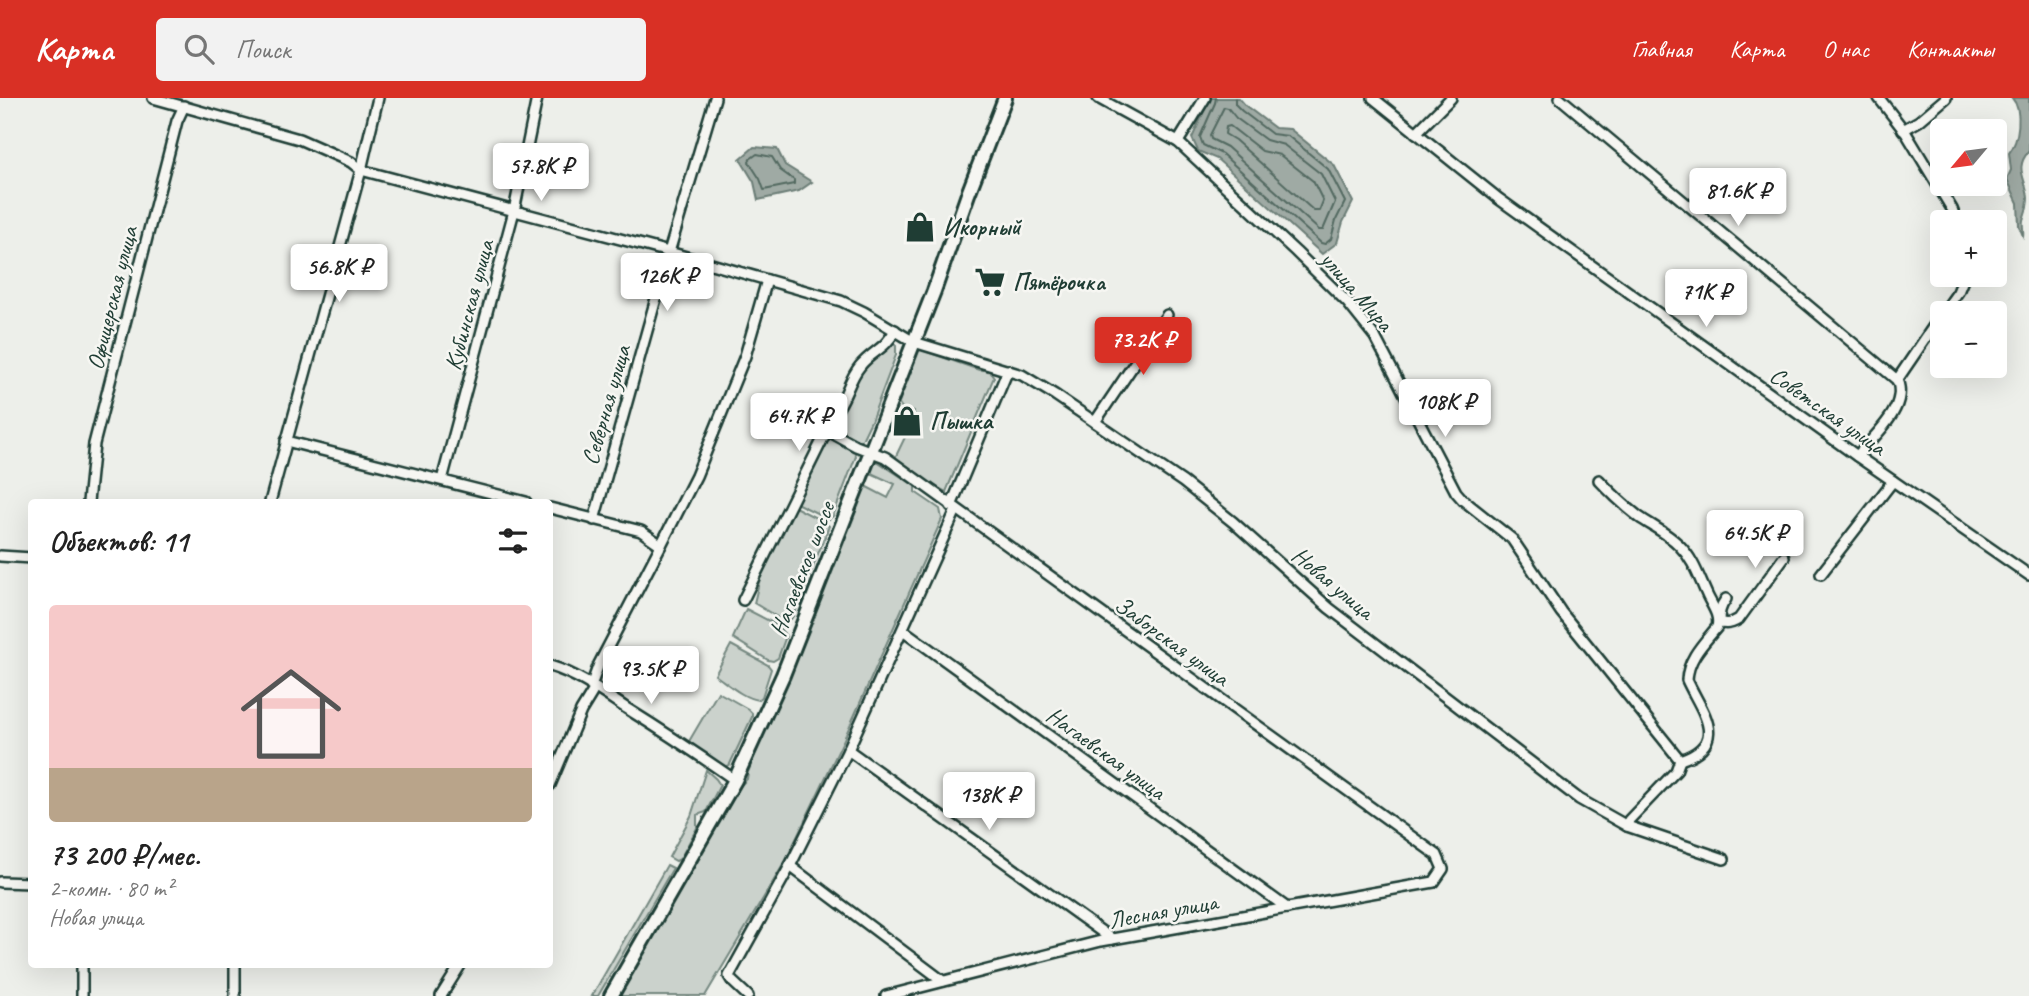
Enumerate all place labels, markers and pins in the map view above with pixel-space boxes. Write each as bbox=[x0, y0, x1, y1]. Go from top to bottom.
pin: 57.8K ₽ bbox=[476, 144, 606, 203]
pin: 81.6K ₽ bbox=[1673, 169, 1803, 228]
shop icon: Икорный bbox=[903, 210, 937, 244]
place label: Икорный bbox=[943, 212, 1022, 242]
pin: 56.8K ₽ bbox=[274, 244, 404, 304]
pin: 126K ₽ bbox=[610, 254, 724, 313]
supermarket icon: Пятёрочка bbox=[973, 265, 1007, 299]
place label: Пятёрочка bbox=[1013, 267, 1106, 297]
pin: 71K ₽ bbox=[1657, 270, 1755, 329]
pin: 73.2K ₽ bbox=[1078, 317, 1208, 377]
pin: 108K ₽ bbox=[1388, 380, 1502, 439]
pin: 64.7K ₽ bbox=[734, 394, 864, 453]
shop icon: Пышка bbox=[890, 404, 924, 438]
place label: Пышка bbox=[930, 406, 994, 436]
pin: 64.5K ₽ bbox=[1690, 510, 1820, 570]
pin: 93.5K ₽ bbox=[586, 646, 716, 706]
pin: 138K ₽ bbox=[932, 772, 1046, 832]

